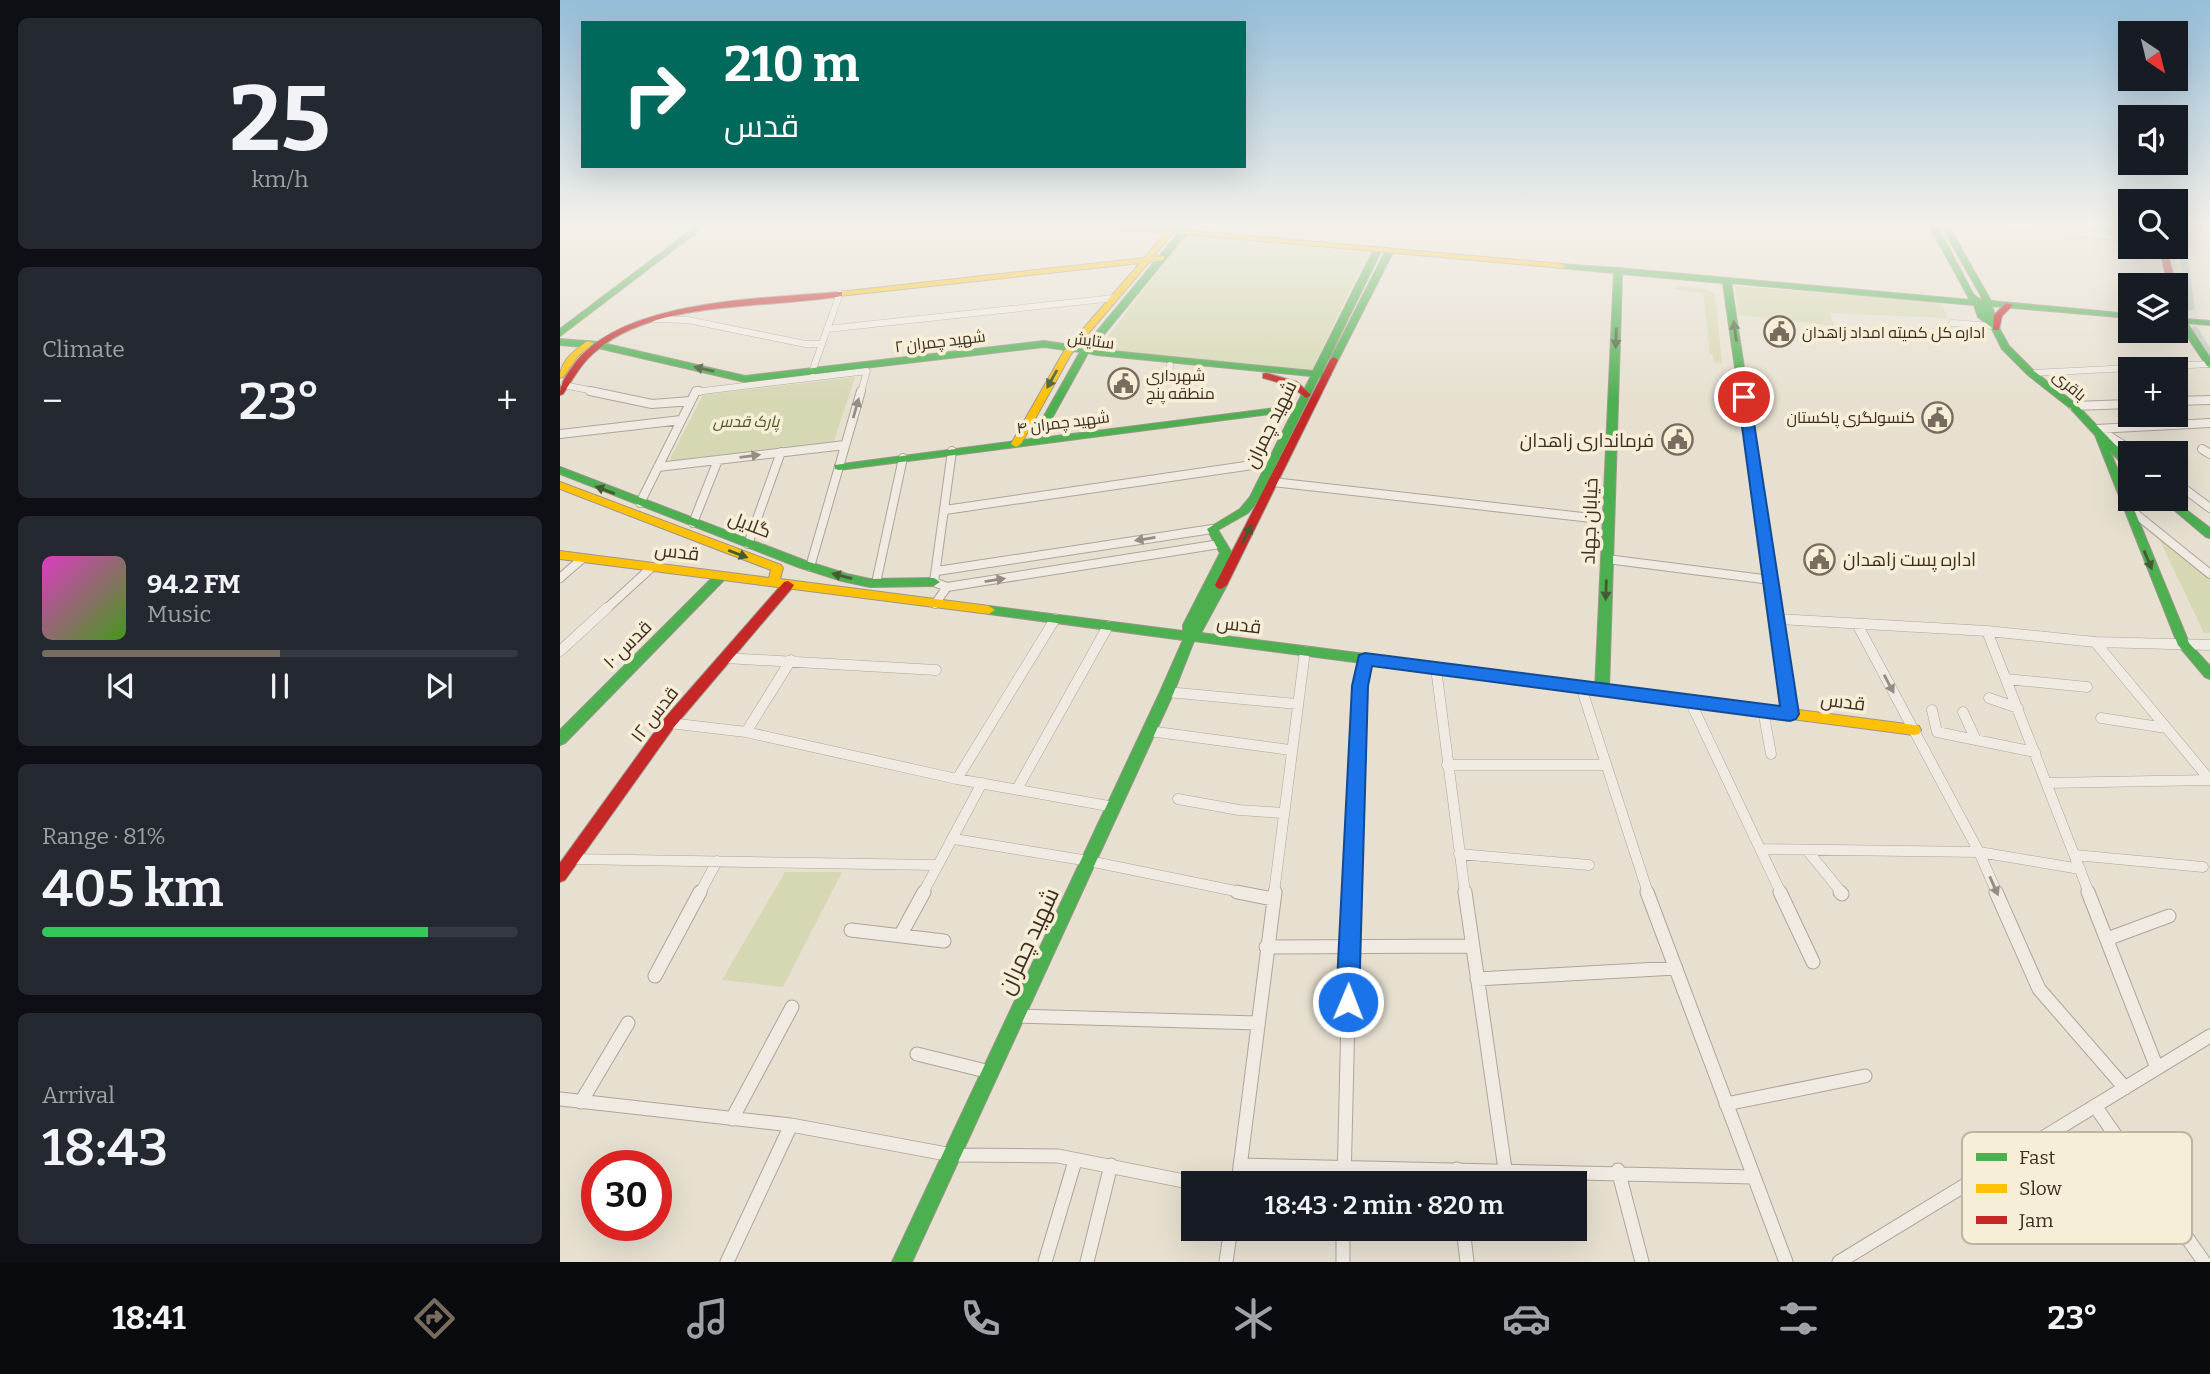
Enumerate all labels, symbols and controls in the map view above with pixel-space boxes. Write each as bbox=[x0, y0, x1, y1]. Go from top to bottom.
north arrow bbox=[2118, 21, 2188, 91]
map controls bbox=[2118, 21, 2188, 511]
text: 210 m bbox=[724, 35, 859, 94]
icon: right bbox=[609, 49, 700, 140]
text: 25 bbox=[229, 65, 331, 174]
button: sound bbox=[2118, 105, 2188, 175]
text: قدس bbox=[724, 107, 799, 145]
text: km/h bbox=[252, 165, 308, 193]
button: search bbox=[2118, 189, 2188, 259]
button: layers bbox=[2118, 273, 2188, 343]
public building icon: اداره کل کمیته امداد زاهدان bbox=[1762, 315, 1796, 349]
one-way arrow bbox=[1729, 320, 1740, 342]
place label: اداره کل کمیته امداد زاهدان bbox=[1802, 323, 1985, 343]
street label: شهید چمران ۲ bbox=[894, 327, 987, 358]
street label: ستایش bbox=[1066, 328, 1115, 354]
one-way arrow bbox=[1610, 328, 1621, 350]
text: Climate bbox=[42, 335, 125, 363]
button: + bbox=[2118, 357, 2188, 427]
one-way arrow bbox=[693, 364, 715, 375]
place label: شهرداری منطقه پنج bbox=[1146, 366, 1215, 405]
street label: باقری bbox=[2048, 366, 2090, 406]
public building icon: شهرداری منطقه پنج bbox=[1106, 367, 1140, 401]
pin bbox=[1714, 367, 1774, 427]
one-way arrow bbox=[1046, 369, 1058, 389]
text: 23° bbox=[239, 370, 321, 433]
street label: شهید چمران bbox=[1239, 377, 1302, 472]
text: − bbox=[42, 378, 63, 424]
text: + bbox=[496, 378, 518, 424]
icon: arrive bbox=[1725, 378, 1763, 416]
one-way arrow bbox=[851, 397, 862, 419]
public building icon: کنسولگری پاکستان bbox=[1921, 400, 1955, 434]
street label: شهید چمران ۴ bbox=[1015, 407, 1111, 440]
place label: کنسولگری پاکستان bbox=[1786, 408, 1915, 429]
park label: پارک قدس bbox=[713, 412, 780, 432]
public building icon: فرمانداری زاهدان bbox=[1660, 423, 1694, 457]
place label: فرمانداری زاهدان bbox=[1520, 429, 1654, 452]
button: − bbox=[2118, 441, 2188, 511]
one-way arrow bbox=[739, 451, 761, 462]
street label: خیابان جهاد bbox=[1576, 477, 1603, 565]
one-way arrow bbox=[595, 484, 616, 495]
street label: گلایل bbox=[725, 506, 774, 543]
one-way arrow bbox=[1240, 524, 1252, 544]
one-way arrow bbox=[1134, 534, 1156, 545]
street label: قدس bbox=[653, 537, 701, 566]
public building icon: اداره پست زاهدان bbox=[1803, 542, 1837, 576]
one-way arrow bbox=[728, 548, 749, 559]
place label: اداره پست زاهدان bbox=[1843, 548, 1976, 572]
one-way arrow bbox=[2143, 550, 2154, 571]
text: 94.2 FM bbox=[147, 569, 240, 600]
one-way arrow bbox=[831, 570, 853, 581]
one-way arrow bbox=[984, 574, 1006, 585]
one-way arrow bbox=[1600, 579, 1611, 601]
text: Music bbox=[147, 600, 211, 628]
street label: قدس bbox=[1215, 610, 1263, 639]
street label: قدس ۱۰ bbox=[598, 615, 656, 673]
icon: previous bbox=[102, 667, 140, 705]
icon: pause bbox=[261, 667, 299, 705]
icon: next bbox=[420, 667, 458, 705]
one-way arrow bbox=[1883, 674, 1895, 694]
street label: قدس ۱۲ bbox=[626, 682, 683, 747]
street label: قدس bbox=[1819, 687, 1867, 716]
text: Range · 81% bbox=[42, 822, 166, 850]
text: 405 km bbox=[42, 857, 224, 920]
one-way arrow bbox=[1988, 876, 2000, 896]
street label: شهید چمران bbox=[991, 883, 1066, 999]
position arrow bbox=[1311, 965, 1385, 1039]
text: Arrival bbox=[42, 1081, 115, 1109]
text: 18:43 bbox=[42, 1116, 168, 1179]
legend bbox=[1962, 1132, 2192, 1244]
text: Fast bbox=[2019, 1146, 2056, 1169]
speed limit sign: 30 bbox=[581, 1150, 672, 1241]
text: Slow bbox=[2019, 1177, 2062, 1200]
text: 18:43 · 2 min · 820 m bbox=[1264, 1190, 1504, 1221]
text: Jam bbox=[2018, 1209, 2053, 1232]
icon: directions bbox=[410, 1294, 459, 1343]
icon: music bbox=[683, 1294, 732, 1343]
icon: phone bbox=[956, 1294, 1005, 1343]
icon: climate bbox=[1229, 1294, 1278, 1343]
icon: car bbox=[1502, 1294, 1551, 1343]
icon: filters bbox=[1774, 1294, 1823, 1343]
text: 18:41 bbox=[112, 1299, 186, 1337]
text: 23° bbox=[2047, 1299, 2098, 1337]

